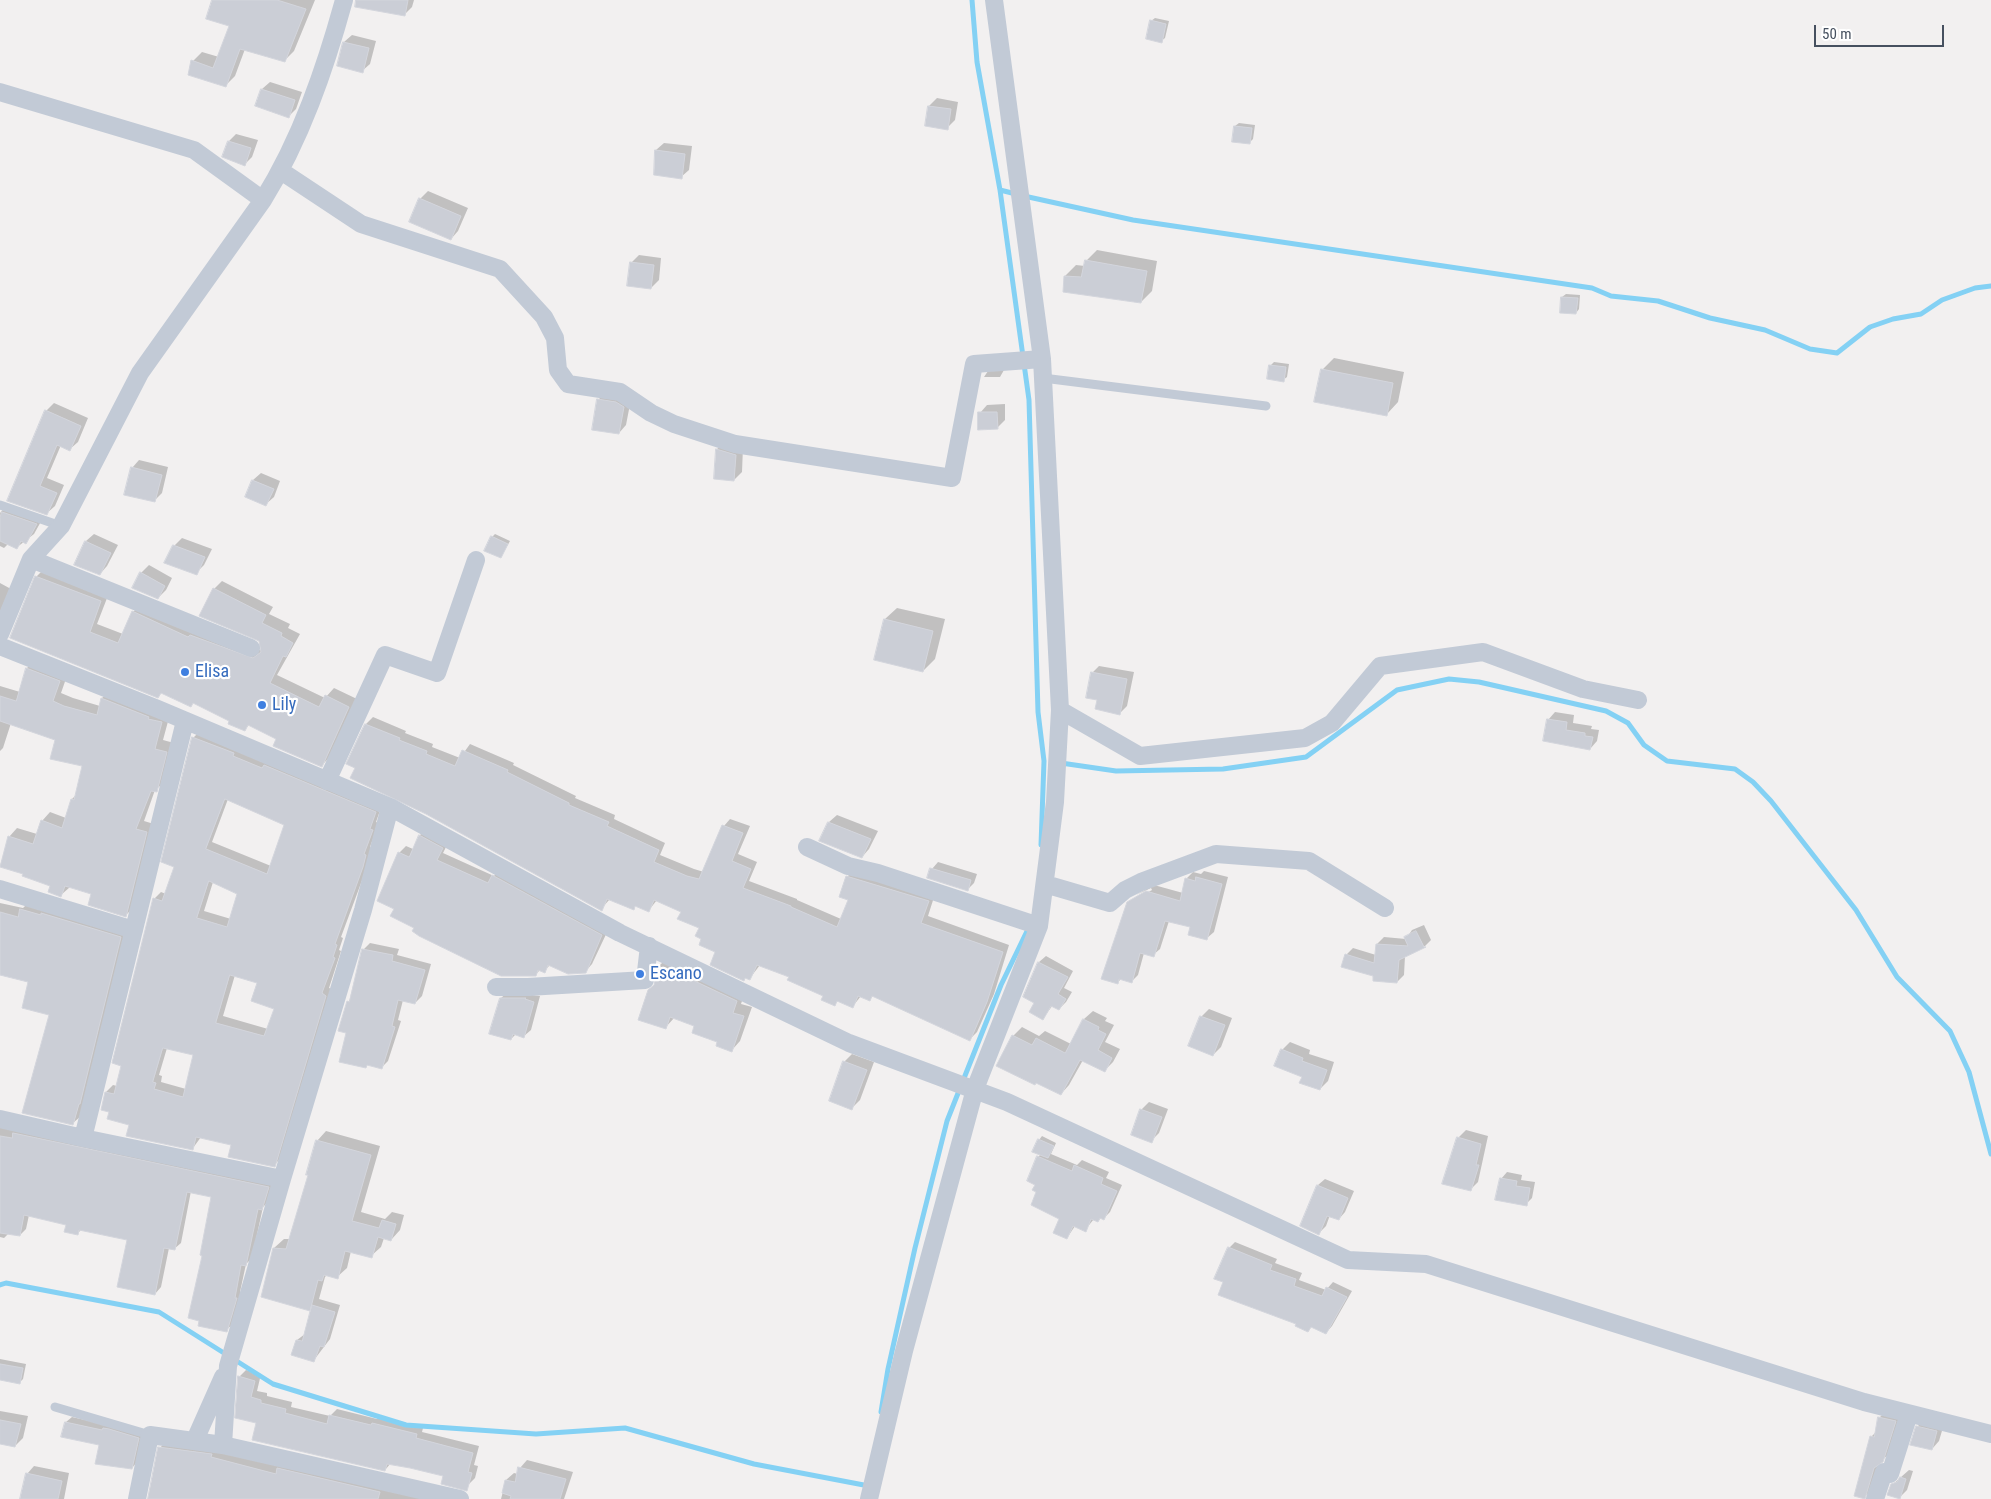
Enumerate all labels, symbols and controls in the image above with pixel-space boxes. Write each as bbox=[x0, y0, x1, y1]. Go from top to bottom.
scale bar bbox=[1816, 15, 1946, 47]
text: 50 m bbox=[1822, 25, 1852, 43]
place label: Elisa bbox=[195, 661, 229, 683]
marker: Elisa bbox=[179, 666, 191, 678]
place label: Lily bbox=[272, 694, 296, 716]
marker: Lily bbox=[256, 699, 268, 711]
place label: Escano bbox=[650, 963, 702, 985]
marker: Escano bbox=[634, 968, 646, 980]

